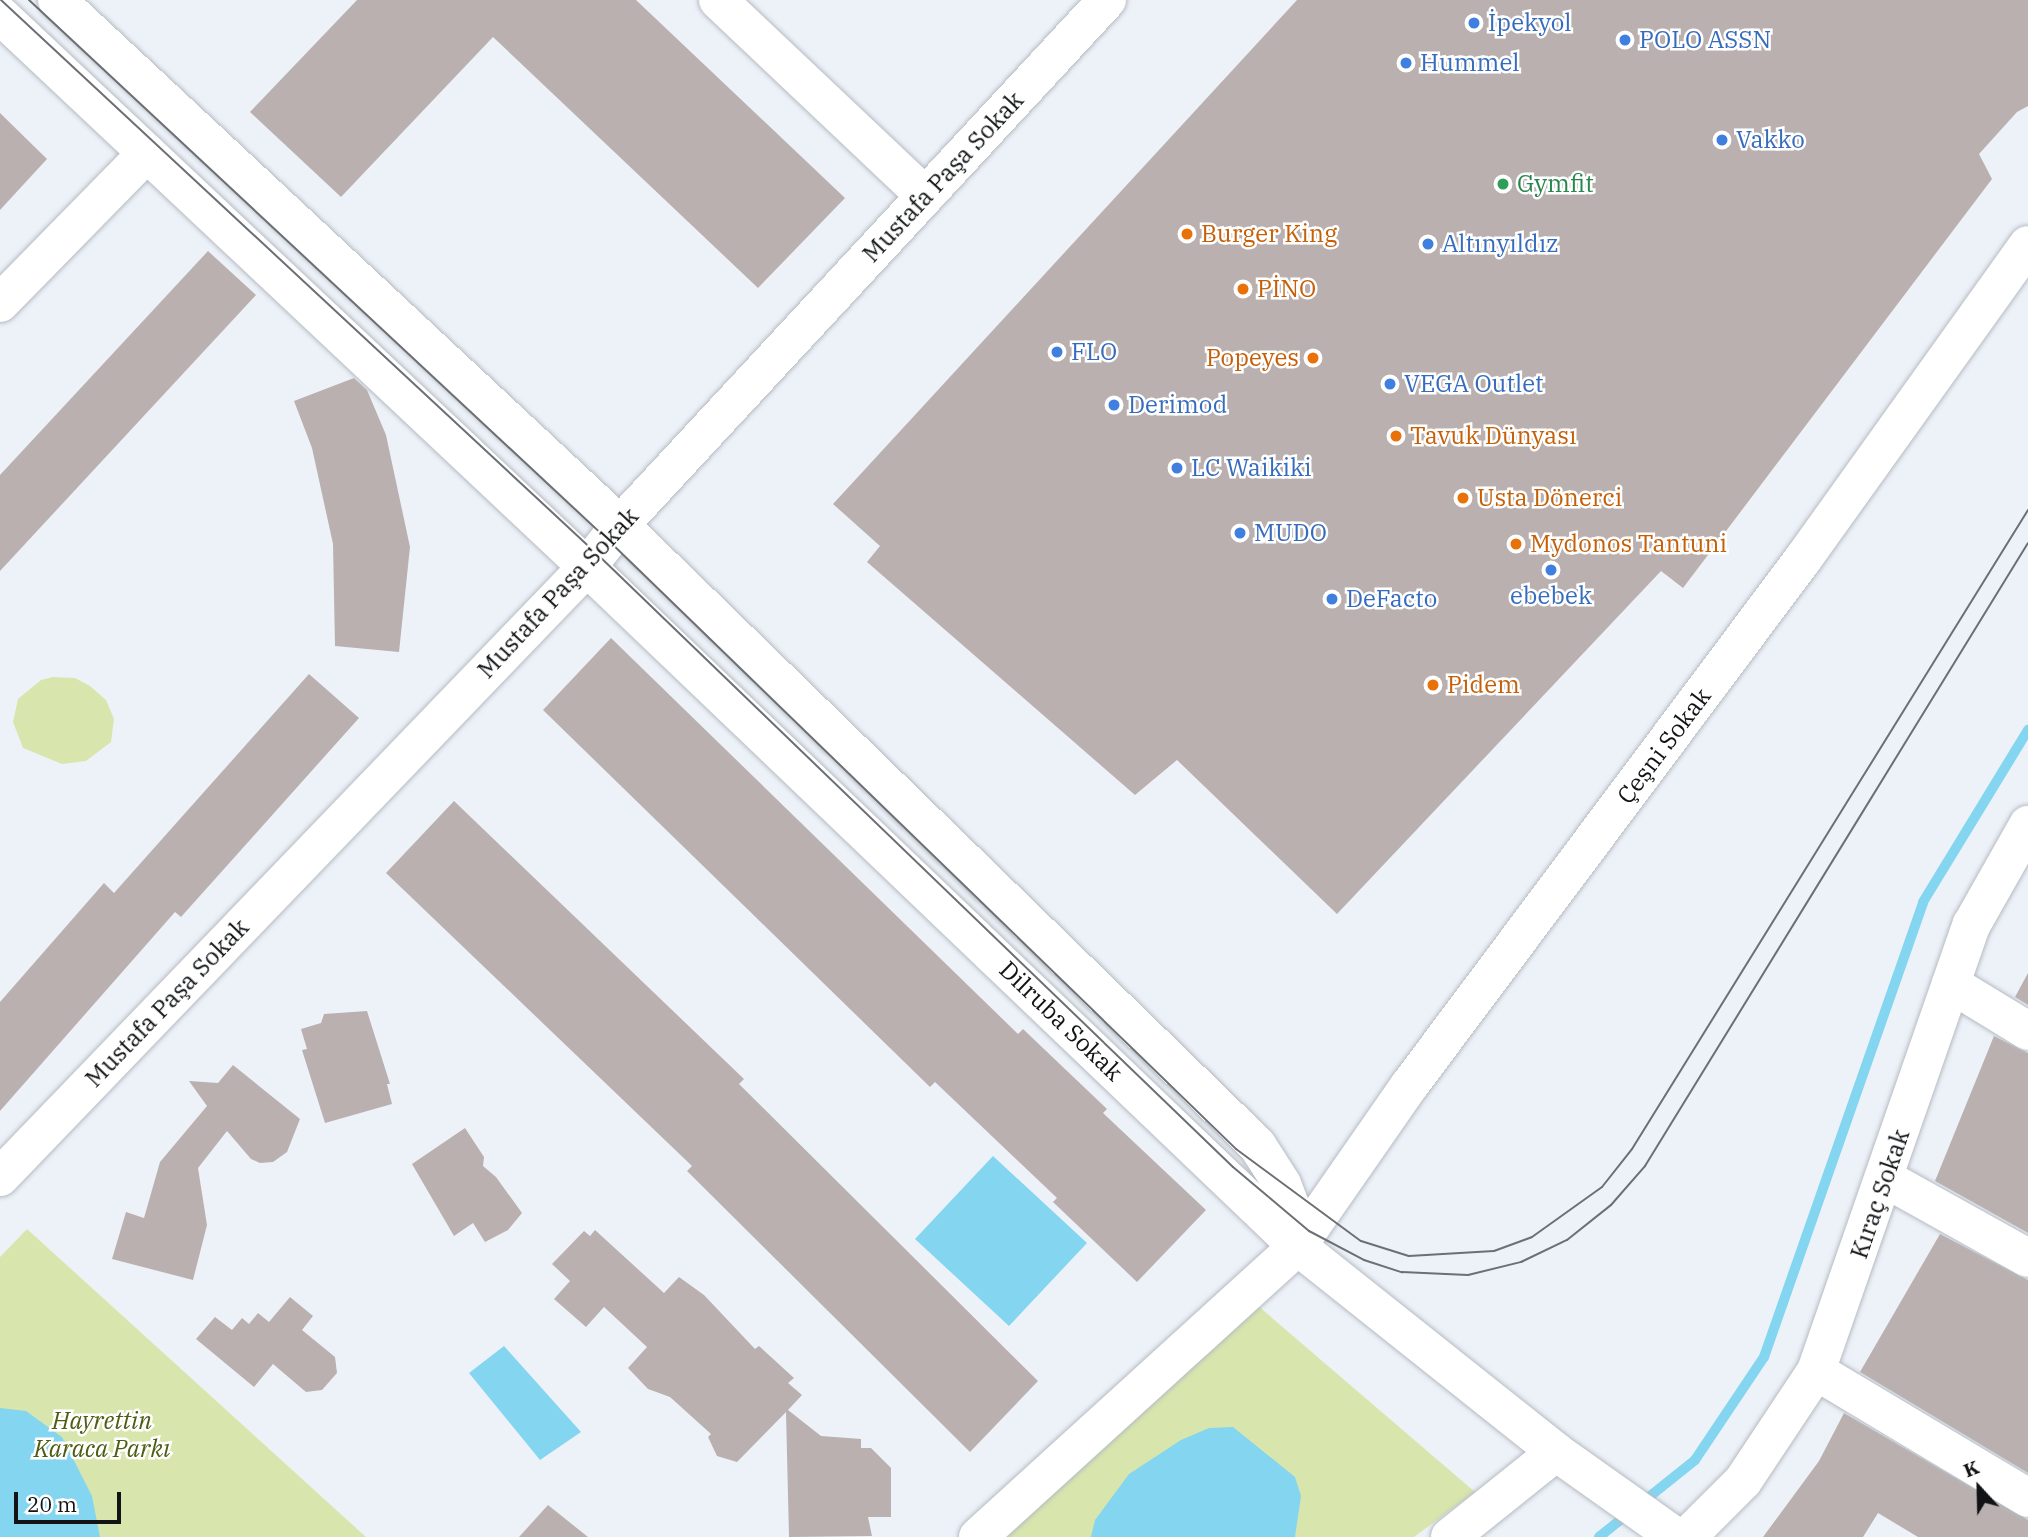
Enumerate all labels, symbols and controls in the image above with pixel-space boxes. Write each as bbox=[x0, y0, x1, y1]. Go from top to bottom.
place label: İpekyol bbox=[1488, 9, 1571, 37]
marker: İpekyol bbox=[1466, 15, 1482, 31]
place label: POLO ASSN bbox=[1639, 26, 1771, 54]
marker: POLO ASSN bbox=[1617, 32, 1633, 48]
place label: Hummel bbox=[1420, 49, 1520, 77]
marker: Hummel bbox=[1398, 55, 1414, 71]
street label: Mustafa Paşa Sokak bbox=[857, 86, 1029, 268]
place label: Vakko bbox=[1736, 126, 1805, 154]
marker: Vakko bbox=[1714, 132, 1730, 148]
place label: Gymfit bbox=[1517, 170, 1594, 198]
marker: Gymfit bbox=[1495, 176, 1511, 192]
place label: Burger King bbox=[1201, 220, 1337, 248]
marker: Burger King bbox=[1179, 226, 1195, 242]
place label: Altınyıldız bbox=[1442, 230, 1558, 258]
marker: Altınyıldız bbox=[1420, 236, 1436, 252]
place label: PİNO bbox=[1257, 275, 1316, 303]
marker: PİNO bbox=[1235, 281, 1251, 297]
place label: FLO bbox=[1071, 338, 1117, 366]
marker: FLO bbox=[1049, 344, 1065, 360]
place label: Popeyes bbox=[1206, 344, 1299, 372]
marker: Popeyes bbox=[1305, 350, 1321, 366]
place label: VEGA Outlet bbox=[1404, 370, 1543, 398]
marker: VEGA Outlet bbox=[1382, 376, 1398, 392]
place label: Derimod bbox=[1128, 391, 1227, 419]
marker: Derimod bbox=[1106, 397, 1122, 413]
place label: Tavuk Dünyası bbox=[1410, 422, 1576, 450]
marker: Tavuk Dünyası bbox=[1388, 428, 1404, 444]
place label: LC Waikiki bbox=[1191, 454, 1312, 482]
marker: LC Waikiki bbox=[1169, 460, 1185, 476]
place label: Usta Dönerci bbox=[1477, 484, 1622, 512]
marker: Usta Dönerci bbox=[1455, 490, 1471, 506]
street label: Mustafa Paşa Sokak bbox=[472, 502, 644, 684]
place label: MUDO bbox=[1254, 519, 1327, 547]
marker: MUDO bbox=[1232, 525, 1248, 541]
place label: Mydonos Tantuni bbox=[1530, 530, 1727, 558]
marker: Mydonos Tantuni bbox=[1508, 536, 1524, 552]
marker: ebebek bbox=[1543, 562, 1559, 578]
place label: ebebek bbox=[1510, 582, 1592, 610]
place label: DeFacto bbox=[1346, 585, 1437, 613]
marker: DeFacto bbox=[1324, 591, 1340, 607]
place label: Pidem bbox=[1447, 671, 1520, 699]
marker: Pidem bbox=[1425, 677, 1441, 693]
street label: Çeşni Sokak bbox=[1611, 683, 1717, 809]
street label: Mustafa Paşa Sokak bbox=[79, 913, 255, 1093]
street label: Dilruba Sokak bbox=[994, 955, 1128, 1087]
street label: Kıraç Sokak bbox=[1844, 1126, 1916, 1262]
park label: Hayrettin Karaca Parkı bbox=[34, 1407, 170, 1463]
north arrow bbox=[1944, 1453, 2014, 1523]
text: K bbox=[1960, 1455, 1982, 1482]
scale bar bbox=[18, 1478, 124, 1522]
text: 20 m bbox=[27, 1490, 77, 1518]

